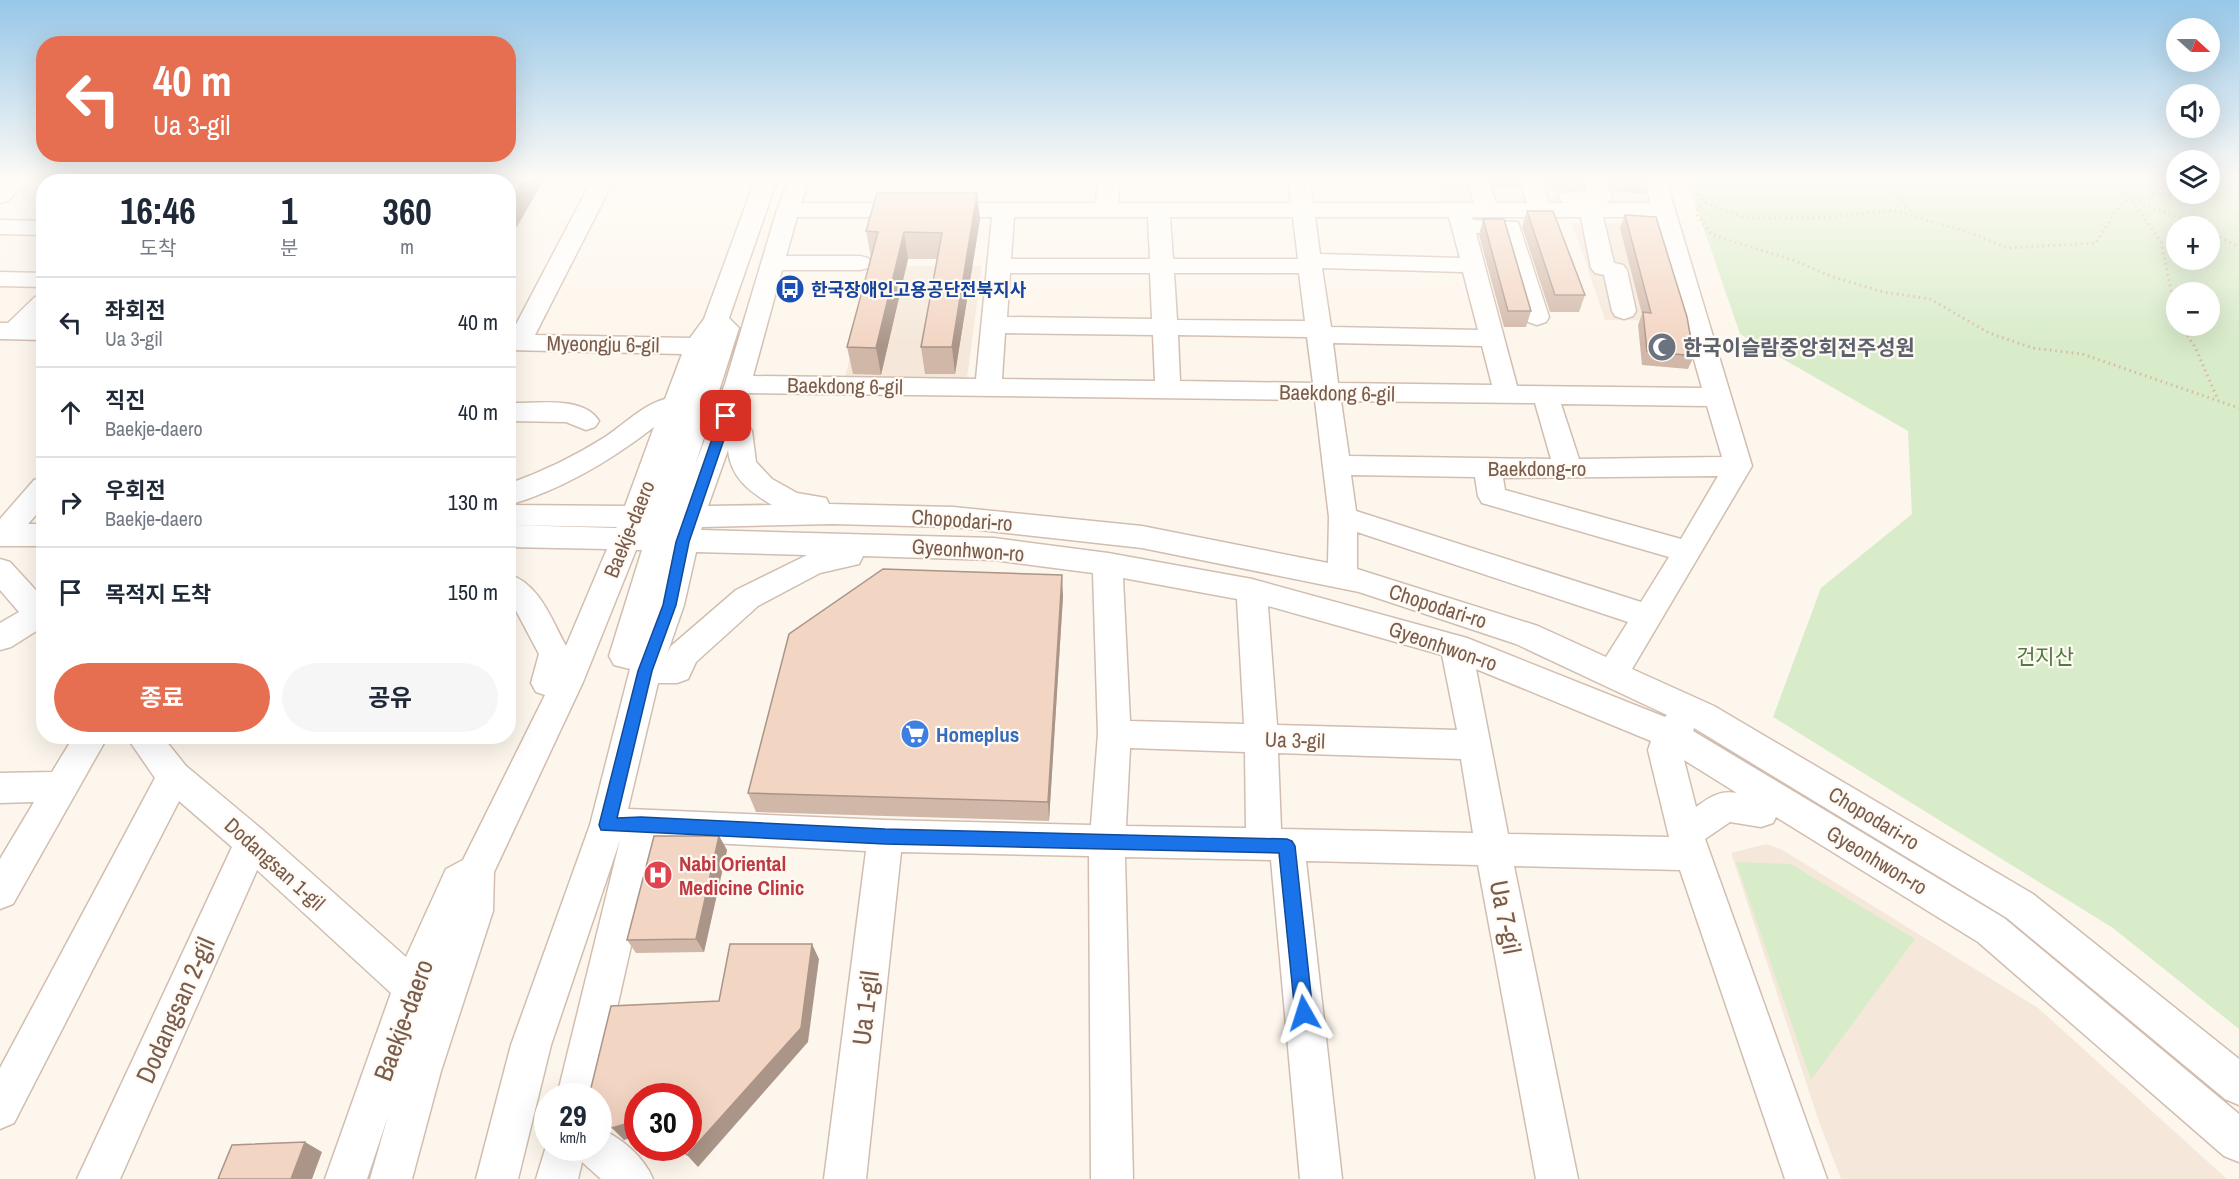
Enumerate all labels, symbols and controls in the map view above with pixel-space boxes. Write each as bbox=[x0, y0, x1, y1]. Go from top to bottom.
north arrow bbox=[2166, 18, 2220, 72]
map controls bbox=[2166, 18, 2220, 336]
text: 40 m bbox=[153, 53, 232, 109]
icon: left bbox=[54, 60, 132, 138]
button: sound bbox=[2166, 84, 2220, 138]
text: Ua 3-gil bbox=[153, 107, 231, 143]
button: layers bbox=[2166, 150, 2220, 204]
text: 16:46 bbox=[120, 187, 196, 235]
text: 1 bbox=[281, 187, 297, 235]
text: 360 bbox=[383, 188, 432, 236]
button: + bbox=[2166, 216, 2220, 270]
text: m bbox=[400, 233, 414, 260]
text: 도착 bbox=[140, 234, 176, 261]
text: 분 bbox=[280, 234, 298, 261]
bus stop icon: 한국장애인고용공단전북지사 bbox=[774, 273, 806, 305]
place label: 한국장애인고용공단전북지사 bbox=[811, 277, 1027, 302]
button: − bbox=[2166, 282, 2220, 336]
text: 좌회전 bbox=[105, 295, 166, 325]
icon: left bbox=[54, 306, 87, 339]
text: 40 m bbox=[458, 307, 498, 337]
text: Ua 3-gil bbox=[105, 325, 162, 352]
street label: Myeongju 6-gil bbox=[546, 329, 660, 359]
mosque icon: 한국이슬람중앙회전주성원 bbox=[1646, 331, 1678, 363]
place label: 한국이슬람중앙회전주성원 bbox=[1683, 333, 1915, 362]
street label: Baekdong 6-gil bbox=[787, 370, 903, 402]
street label: Baekdong 6-gil bbox=[1279, 377, 1395, 409]
text: 직진 bbox=[105, 385, 145, 415]
pin bbox=[700, 390, 751, 441]
icon: ahead bbox=[54, 396, 87, 429]
text: 40 m bbox=[458, 397, 498, 427]
icon: arrive bbox=[709, 399, 742, 432]
text: Baekje-daero bbox=[105, 415, 203, 442]
street label: Baekdong-ro bbox=[1488, 454, 1586, 483]
text: 우회전 bbox=[105, 475, 166, 505]
street label: Baekje-daero bbox=[596, 476, 662, 582]
icon: right bbox=[54, 486, 87, 519]
text: 130 m bbox=[448, 487, 498, 517]
street label: Chopodari-ro bbox=[910, 502, 1014, 538]
text: Baekje-daero bbox=[105, 505, 203, 532]
street label: Gyeonhwon-ro bbox=[911, 532, 1025, 568]
icon: arrive bbox=[54, 576, 87, 609]
text: 150 m bbox=[448, 577, 498, 607]
street label: Chopodari-ro bbox=[1385, 577, 1491, 635]
text: 목적지 도착 bbox=[105, 579, 211, 609]
street label: Gyeonhwon-ro bbox=[1385, 614, 1501, 678]
park label: 건지산 bbox=[2016, 642, 2074, 671]
button: 종료 bbox=[54, 663, 270, 732]
button: 공유 bbox=[282, 663, 498, 732]
supermarket icon: Homeplus bbox=[899, 718, 931, 750]
place label: Homeplus bbox=[936, 720, 1019, 749]
street label: Ua 3-gil bbox=[1264, 724, 1326, 756]
street label: Chopodari-ro bbox=[1823, 779, 1925, 857]
street label: Dodangsan 1-gil bbox=[218, 811, 332, 917]
street label: Gyeonhwon-ro bbox=[1821, 818, 1933, 902]
place label: Nabi Oriental Medicine Clinic bbox=[679, 849, 804, 902]
hospital icon: Nabi Oriental Medicine Clinic bbox=[642, 859, 674, 891]
street label: Ua 7-gil bbox=[1482, 877, 1530, 957]
street label: Dodangsan 2-gil bbox=[127, 931, 223, 1089]
street label: Baekje-daero bbox=[365, 954, 441, 1086]
street label: Ua 1-gil bbox=[843, 969, 887, 1047]
position arrow bbox=[1272, 981, 1336, 1045]
speed limit sign: 30 bbox=[624, 1083, 702, 1161]
text: 29 bbox=[559, 1095, 587, 1135]
text: km/h bbox=[560, 1127, 586, 1148]

